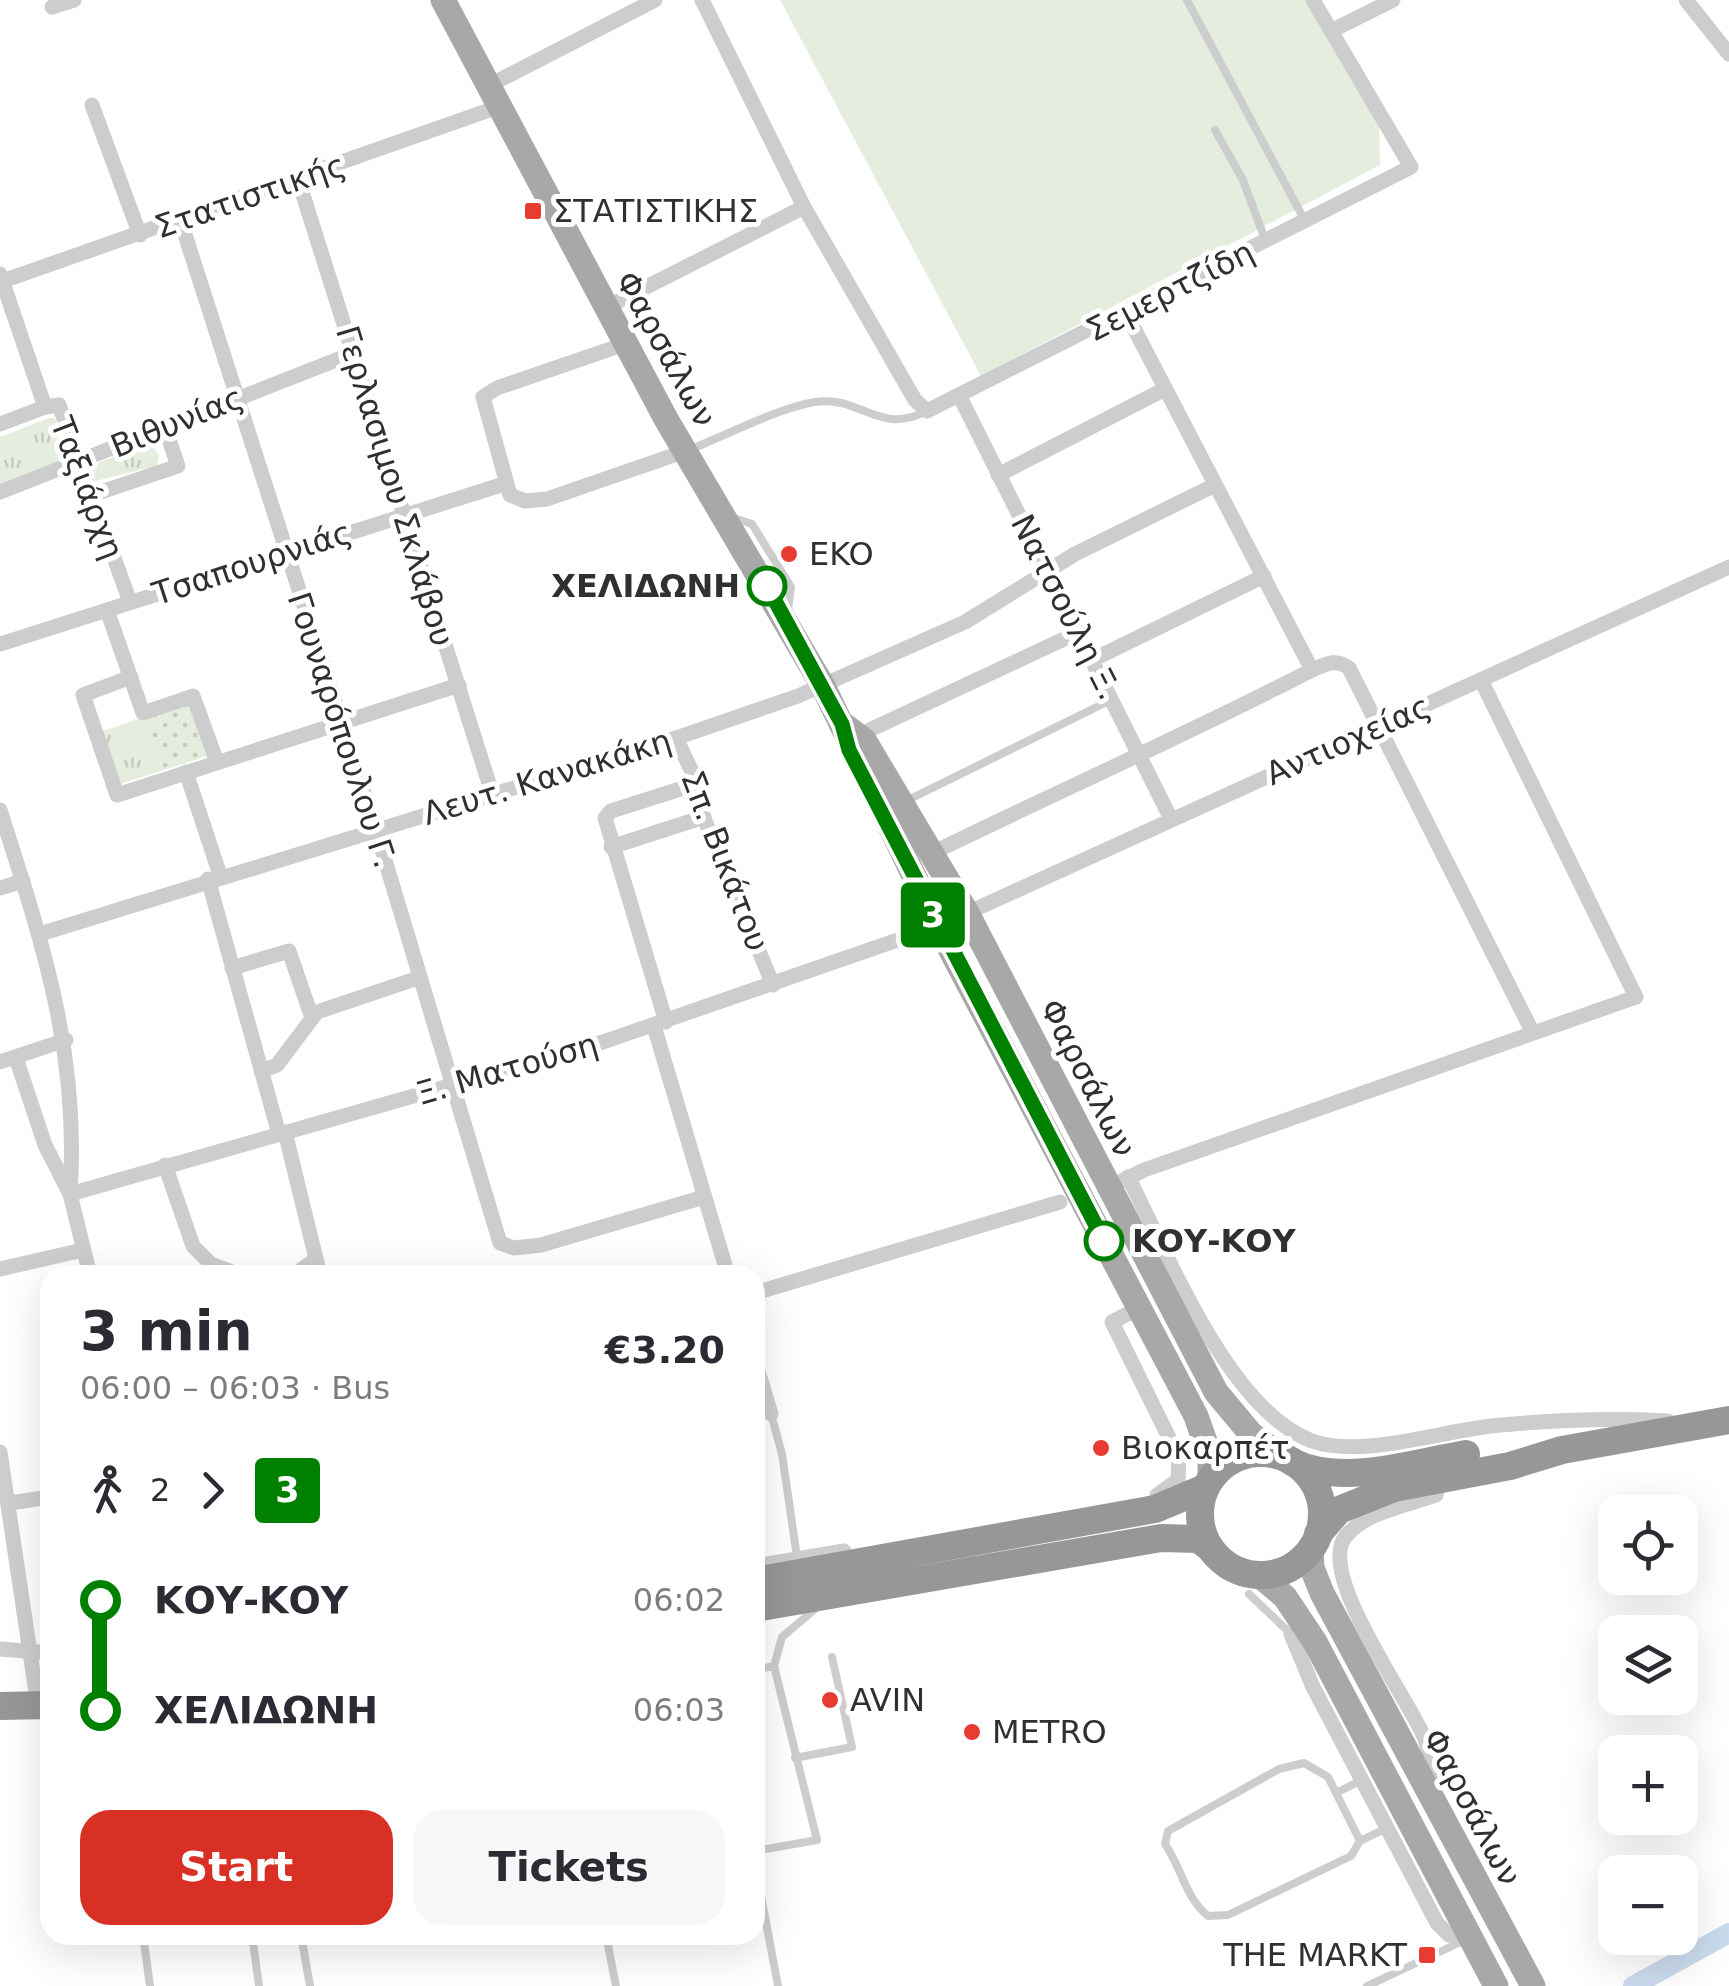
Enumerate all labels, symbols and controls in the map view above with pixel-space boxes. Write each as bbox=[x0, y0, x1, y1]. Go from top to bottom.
street label: Στατιστικής bbox=[150, 146, 350, 246]
place label: ΣΤΑΤΙΣΤΙΚΗΣ bbox=[553, 192, 758, 230]
marker: ΣΤΑΤΙΣΤΙΚΗΣ bbox=[522, 200, 544, 222]
street label: Σεμερτζίδη bbox=[1080, 233, 1260, 349]
street label: Φαρσάλων bbox=[608, 265, 724, 433]
street label: Γερλασιμου Σκλάβου bbox=[328, 321, 462, 651]
street label: Βιθυνίας bbox=[105, 378, 249, 466]
street label: Ταξιάρχη bbox=[42, 410, 132, 565]
street label: Νατσούλη Ξ. bbox=[1003, 508, 1129, 706]
street label: Τσαπουρνιάς bbox=[147, 513, 356, 613]
place label: EKO bbox=[809, 535, 874, 573]
marker: EKO bbox=[778, 543, 800, 565]
place label: ΧΕΛΙΔΩΝΗ bbox=[551, 567, 740, 605]
marker: ΧΕΛΙΔΩΝΗ bbox=[748, 567, 786, 605]
street label: Γουναρόπουλου Γ. bbox=[280, 587, 404, 873]
street label: Αντιοχείας bbox=[1260, 687, 1436, 793]
street label: Λευτ. Κανακάκη bbox=[418, 721, 676, 833]
street label: Σπ. Βικάτου bbox=[673, 766, 777, 956]
line badge: 3 bbox=[900, 882, 966, 948]
text: 3 bbox=[921, 895, 945, 935]
street label: Φαρσάλων bbox=[1032, 993, 1144, 1163]
street label: Ξ. Ματούση bbox=[412, 1025, 602, 1113]
marker: ΚΟΥ-ΚΟΥ bbox=[1085, 1222, 1123, 1260]
place label: ΚΟΥ-ΚΟΥ bbox=[1132, 1222, 1296, 1260]
text: 3 min bbox=[80, 1299, 253, 1363]
text: €3.20 bbox=[605, 1328, 725, 1372]
text: 06:00 – 06:03 · Bus bbox=[80, 1369, 390, 1407]
place label: Βιοκαρπέτ bbox=[1121, 1429, 1289, 1467]
marker: Βιοκαρπέτ bbox=[1090, 1437, 1112, 1459]
icon: walk bbox=[80, 1463, 135, 1518]
icon: forward bbox=[185, 1463, 240, 1518]
text: 3 bbox=[275, 1470, 300, 1510]
text: 2 bbox=[150, 1471, 170, 1509]
map controls bbox=[1598, 1495, 1698, 1955]
button: locate bbox=[1598, 1495, 1698, 1595]
text: ΚΟΥ-ΚΟΥ bbox=[154, 1578, 348, 1622]
text: 06:02 bbox=[633, 1581, 725, 1619]
button: layers bbox=[1598, 1615, 1698, 1715]
place label: AVIN bbox=[850, 1681, 925, 1719]
text: ΧΕΛΙΔΩΝΗ bbox=[154, 1688, 378, 1732]
marker: AVIN bbox=[819, 1689, 841, 1711]
text: 06:03 bbox=[633, 1691, 725, 1729]
place label: METRO bbox=[992, 1713, 1107, 1751]
marker: METRO bbox=[961, 1721, 983, 1743]
street label: Φαρσάλων bbox=[1415, 1722, 1529, 1892]
button: + bbox=[1598, 1735, 1698, 1835]
button: Start bbox=[80, 1810, 393, 1925]
button: Tickets bbox=[413, 1810, 725, 1925]
button: − bbox=[1598, 1855, 1698, 1955]
place label: THE MARKT bbox=[1222, 1936, 1407, 1974]
marker: THE MARKT bbox=[1416, 1944, 1438, 1966]

